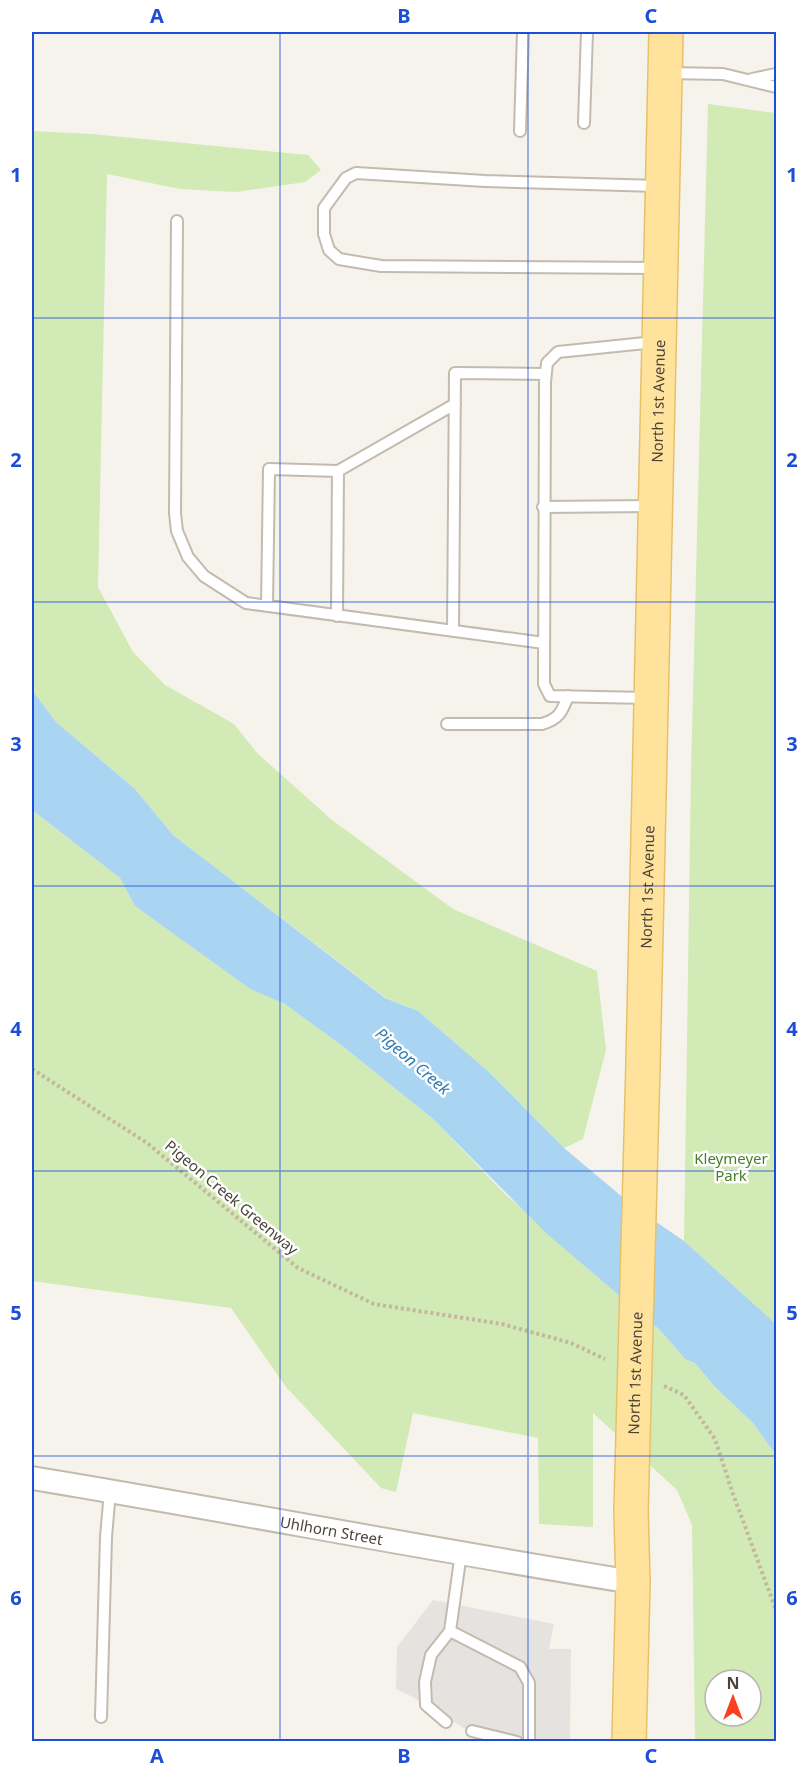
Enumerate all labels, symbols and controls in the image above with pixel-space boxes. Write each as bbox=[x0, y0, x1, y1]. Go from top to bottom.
text: A bbox=[150, 2, 164, 29]
text: B bbox=[397, 2, 411, 29]
text: C bbox=[645, 2, 658, 29]
text: 1 bbox=[10, 161, 22, 188]
text: 1 bbox=[786, 161, 798, 188]
street label: North 1st Avenue bbox=[646, 339, 669, 463]
text: 2 bbox=[10, 446, 22, 473]
text: 2 bbox=[786, 446, 798, 473]
text: 3 bbox=[10, 730, 22, 757]
text: 3 bbox=[786, 730, 798, 757]
street label: North 1st Avenue bbox=[636, 825, 658, 949]
text: 4 bbox=[10, 1015, 22, 1042]
text: 4 bbox=[786, 1015, 798, 1042]
water label: Pigeon Creek bbox=[371, 1022, 456, 1100]
street label: Pigeon Creek Greenway bbox=[161, 1135, 303, 1259]
park label: Kleymeyer Park bbox=[694, 1148, 768, 1185]
text: 5 bbox=[10, 1299, 22, 1326]
text: 5 bbox=[786, 1299, 798, 1326]
street label: North 1st Avenue bbox=[623, 1311, 646, 1435]
street label: Uhlhorn Street bbox=[279, 1511, 385, 1549]
text: 6 bbox=[10, 1584, 22, 1611]
text: 6 bbox=[786, 1584, 798, 1611]
north arrow bbox=[703, 1668, 763, 1728]
text: N bbox=[726, 1672, 740, 1694]
text: A bbox=[150, 1742, 164, 1769]
text: B bbox=[397, 1742, 411, 1769]
text: C bbox=[645, 1742, 658, 1769]

